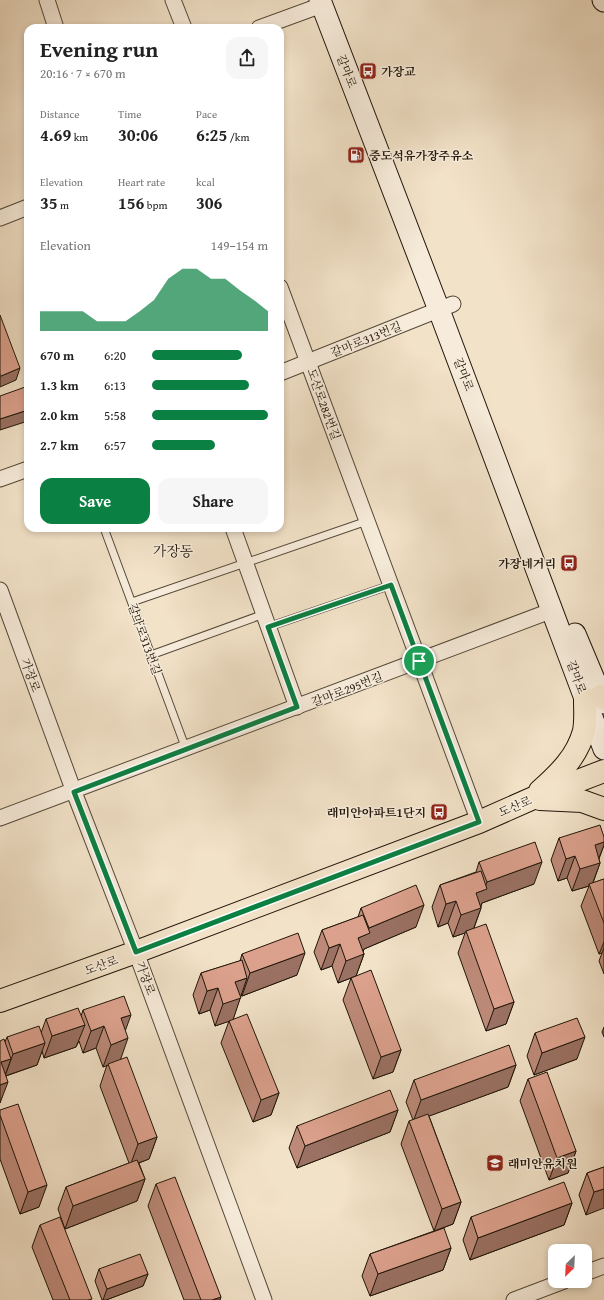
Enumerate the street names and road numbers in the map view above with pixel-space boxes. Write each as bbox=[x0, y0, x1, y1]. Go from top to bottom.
street label: 갈마로 bbox=[333, 52, 361, 91]
street label: 갈마로313번길 bbox=[328, 317, 404, 361]
street label: 갈마로 bbox=[450, 355, 478, 394]
street label: 도산로282번길 bbox=[303, 366, 345, 442]
street label: 갈마로313번길 bbox=[124, 601, 166, 677]
street label: 가장로 bbox=[17, 656, 45, 695]
street label: 갈마로 bbox=[563, 658, 591, 697]
street label: 갈마로295번길 bbox=[309, 668, 385, 710]
street label: 도산로 bbox=[496, 791, 535, 821]
street label: 도산로 bbox=[82, 951, 121, 979]
street label: 가장로 bbox=[132, 959, 160, 998]

